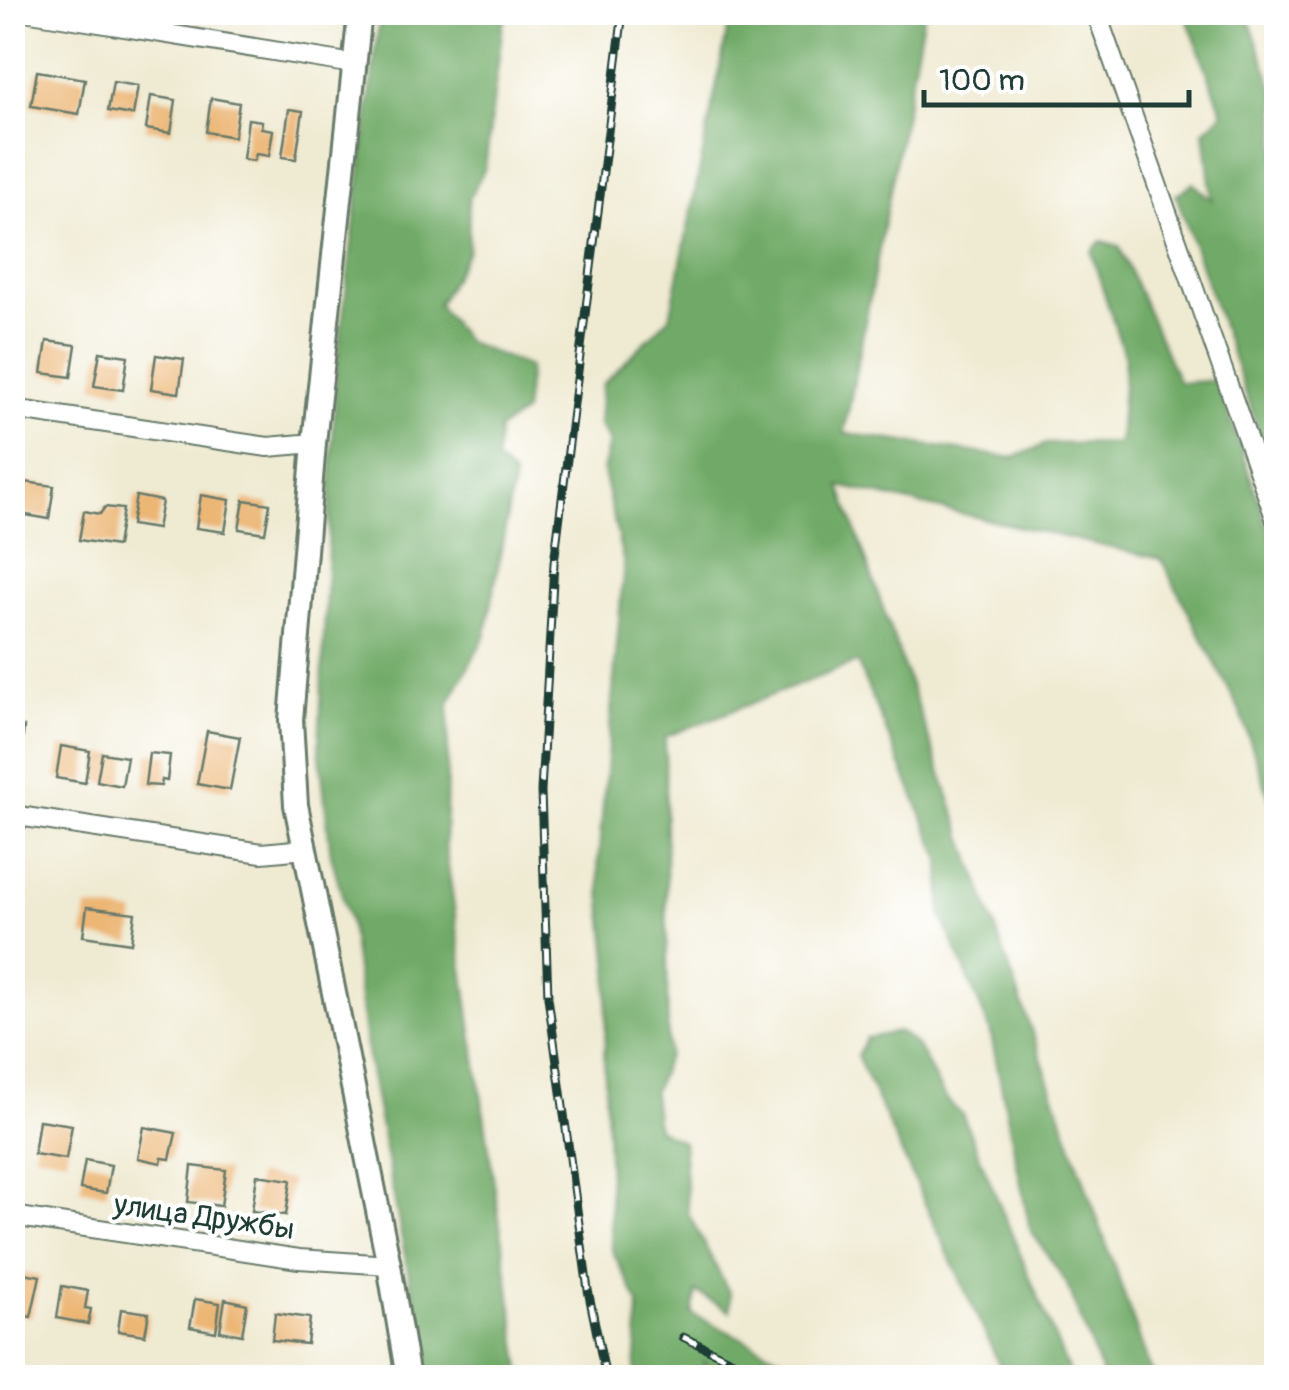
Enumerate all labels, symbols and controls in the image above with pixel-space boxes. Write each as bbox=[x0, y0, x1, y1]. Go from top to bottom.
scale bar bbox=[924, 45, 1189, 107]
text: 100 m bbox=[939, 62, 1025, 99]
street label: улица Дружбы bbox=[110, 1186, 297, 1248]

